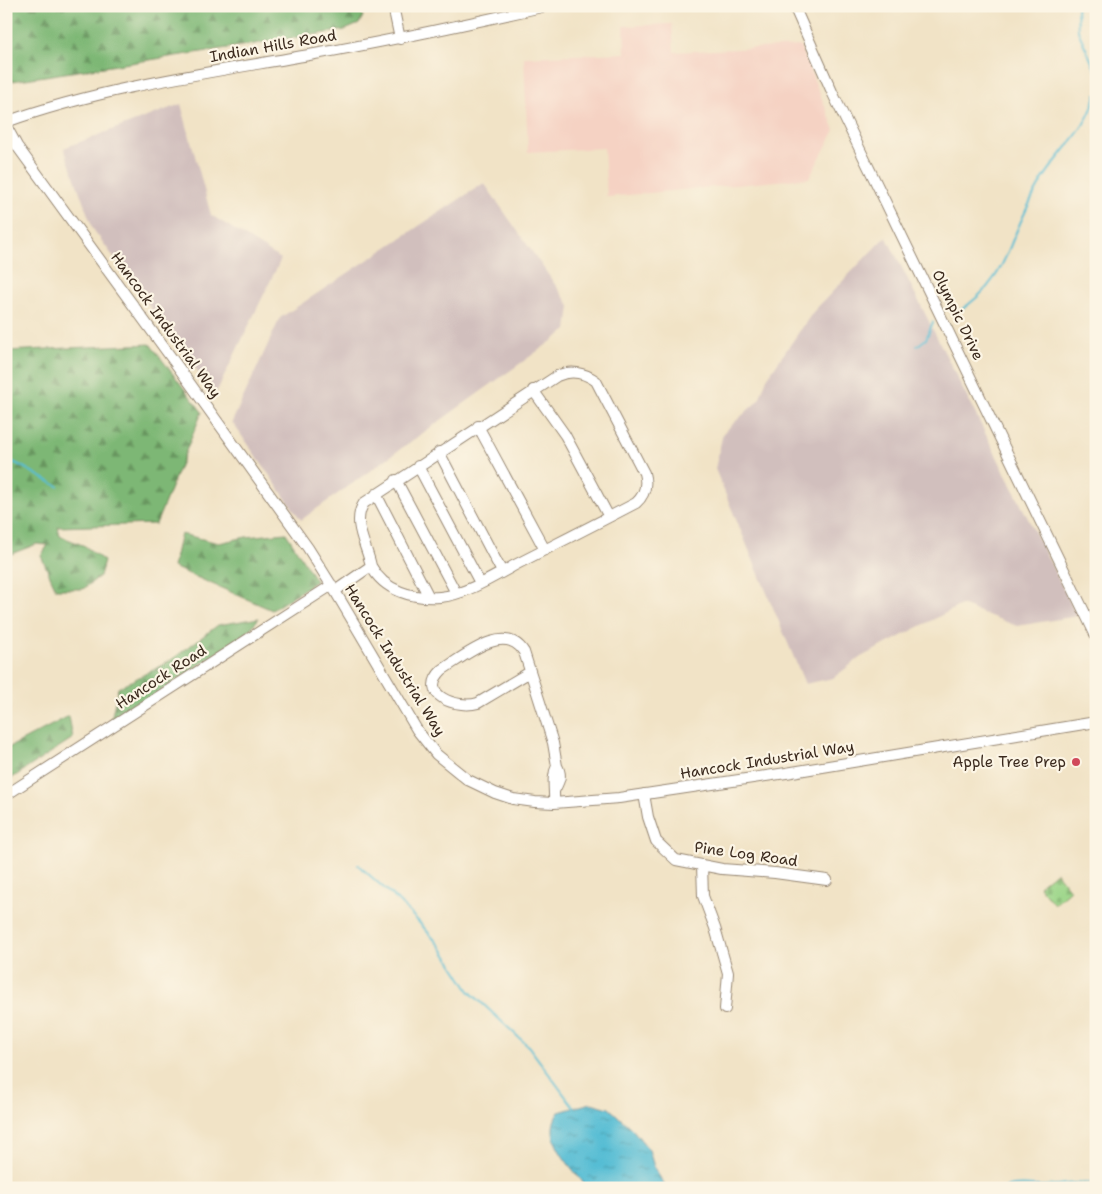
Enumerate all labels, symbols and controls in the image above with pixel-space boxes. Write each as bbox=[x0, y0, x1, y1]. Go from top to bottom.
street label: Indian Hills Road bbox=[208, 25, 338, 67]
street label: Hancock Industrial Way bbox=[106, 248, 226, 402]
street label: Olympic Drive bbox=[927, 266, 989, 364]
street label: Hancock Industrial Way bbox=[340, 580, 450, 740]
street label: Hancock Road bbox=[112, 640, 211, 714]
street label: Hancock Industrial Way bbox=[679, 736, 855, 784]
place label: Apple Tree Prep bbox=[953, 752, 1066, 772]
marker: Apple Tree Prep bbox=[1070, 756, 1082, 768]
street label: Pine Log Road bbox=[693, 837, 800, 871]

